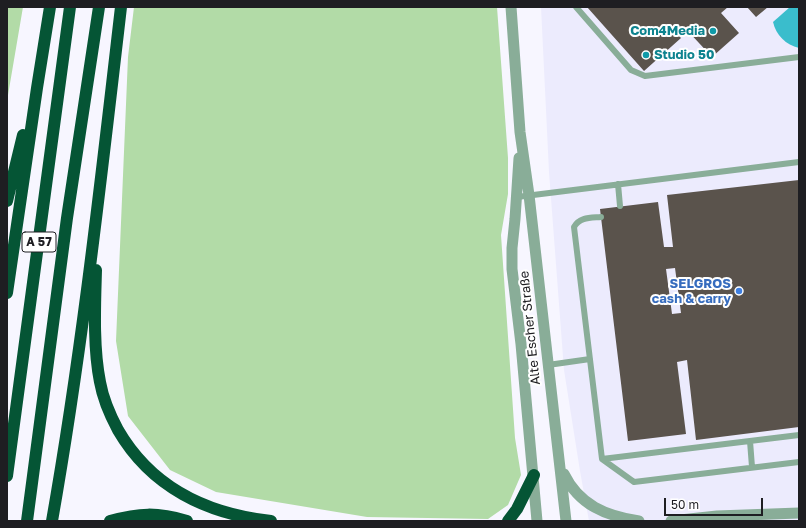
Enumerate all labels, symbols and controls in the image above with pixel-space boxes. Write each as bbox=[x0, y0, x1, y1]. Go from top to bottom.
place label: Com4Media bbox=[630, 23, 705, 39]
marker: Com4Media bbox=[708, 26, 718, 36]
place label: Studio 50 bbox=[654, 47, 715, 63]
marker: Studio 50 bbox=[641, 50, 651, 60]
road number: A 57 bbox=[22, 232, 56, 252]
street label: Alte Escher Straße bbox=[516, 270, 544, 386]
place label: SELGROS cash & carry bbox=[652, 276, 731, 307]
marker: SELGROS cash & carry bbox=[734, 286, 744, 296]
scale bar bbox=[666, 490, 765, 516]
text: 50 m bbox=[671, 497, 699, 512]

